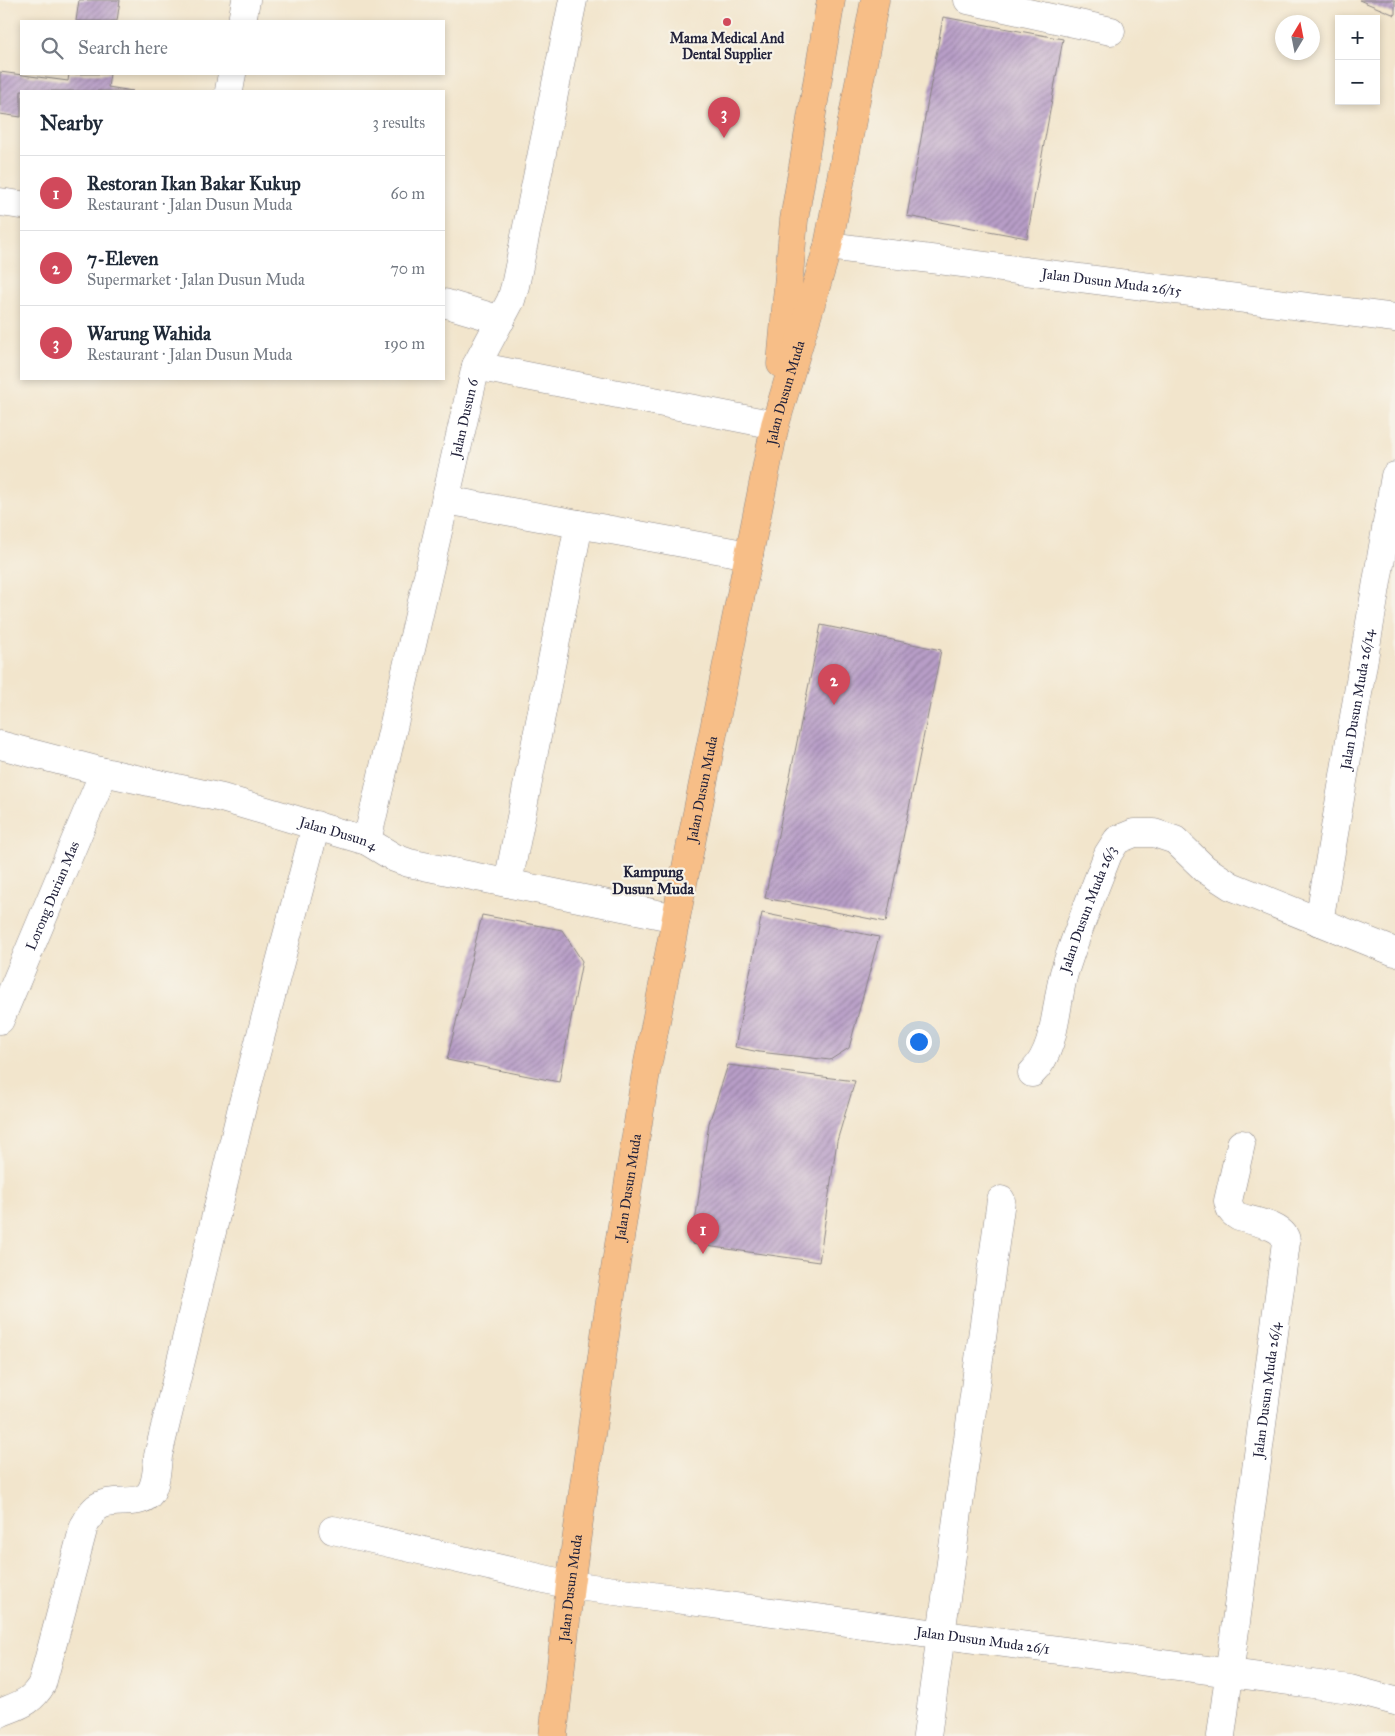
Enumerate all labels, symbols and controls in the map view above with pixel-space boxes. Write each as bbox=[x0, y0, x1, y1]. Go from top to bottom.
north arrow bbox=[1275, 15, 1320, 60]
map controls bbox=[1335, 15, 1380, 105]
button: + bbox=[1335, 15, 1380, 60]
marker: Mama Medical And Dental Supplier bbox=[721, 16, 733, 28]
search box bbox=[20, 20, 445, 75]
place label: Mama Medical And Dental Supplier bbox=[670, 30, 785, 64]
icon: search bbox=[38, 34, 66, 62]
text: Search here bbox=[78, 36, 168, 59]
button: − bbox=[1335, 60, 1380, 105]
pin: 3 bbox=[708, 97, 740, 138]
text: Nearby bbox=[40, 110, 103, 136]
text: 3 results bbox=[372, 113, 425, 132]
text: Restoran Ikan Bakar Kukup bbox=[87, 172, 301, 195]
text: 1 bbox=[53, 184, 59, 203]
text: 60 m bbox=[391, 184, 425, 203]
text: Restaurant · Jalan Dusun Muda bbox=[87, 195, 292, 214]
text: 7-Eleven bbox=[87, 247, 159, 270]
text: 2 bbox=[52, 259, 60, 278]
text: 70 m bbox=[390, 259, 425, 278]
street label: Jalan Dusun Muda 26/15 bbox=[1039, 265, 1183, 300]
text: Supermarket · Jalan Dusun Muda bbox=[87, 270, 305, 289]
text: Warung Wahida bbox=[87, 322, 211, 345]
text: 3 bbox=[53, 334, 59, 353]
text: 190 m bbox=[384, 334, 425, 353]
street label: Jalan Dusun Muda bbox=[763, 339, 809, 449]
text: Restaurant · Jalan Dusun Muda bbox=[87, 345, 292, 364]
street label: Jalan Dusun 6 bbox=[447, 376, 482, 461]
street label: Jalan Dusun Muda 26/14 bbox=[1337, 627, 1378, 773]
pin: 2 bbox=[818, 664, 850, 705]
street label: Jalan Dusun Muda bbox=[683, 734, 721, 846]
street label: Jalan Dusun 4 bbox=[295, 813, 382, 855]
street label: Lorong Durian Mas bbox=[22, 839, 83, 953]
street label: Jalan Dusun Muda 26/3 bbox=[1056, 842, 1120, 977]
district label: Kampung Dusun Muda bbox=[612, 863, 695, 898]
your location bbox=[906, 1029, 932, 1055]
street label: Jalan Dusun Muda bbox=[611, 1133, 645, 1244]
pin: 1 bbox=[687, 1213, 719, 1254]
street label: Jalan Dusun Muda 26/4 bbox=[1249, 1320, 1284, 1461]
street label: Jalan Dusun Muda bbox=[555, 1533, 586, 1645]
street label: Jalan Dusun Muda 26/1 bbox=[913, 1623, 1051, 1658]

